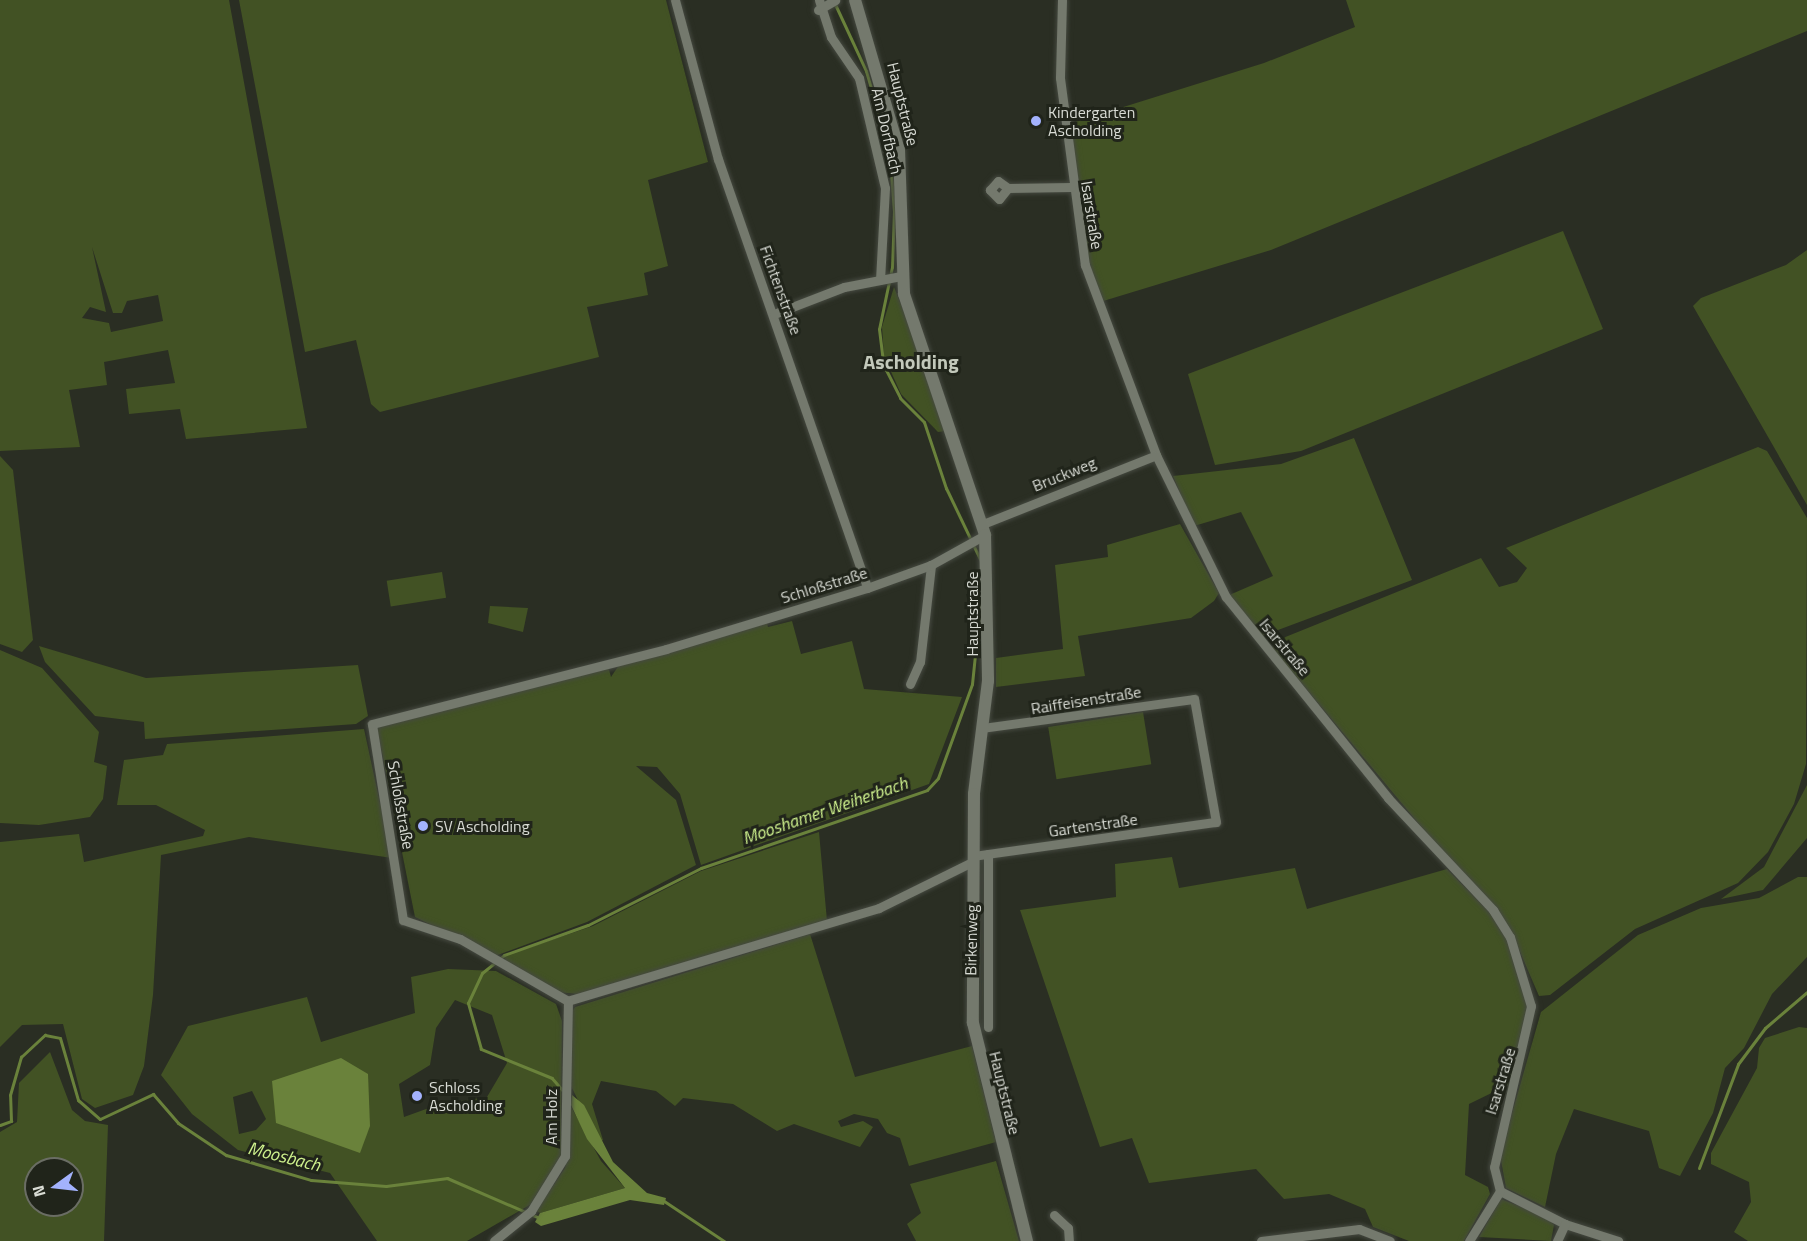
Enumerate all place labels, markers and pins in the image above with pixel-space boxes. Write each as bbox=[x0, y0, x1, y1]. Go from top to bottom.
place label: Kindergarten Ascholding bbox=[1048, 102, 1135, 140]
marker: Kindergarten Ascholding bbox=[1029, 114, 1043, 128]
place label: SV Ascholding bbox=[435, 816, 530, 836]
marker: SV Ascholding bbox=[416, 819, 430, 833]
place label: Schloss Ascholding bbox=[429, 1077, 502, 1115]
marker: Schloss Ascholding bbox=[410, 1089, 424, 1103]

